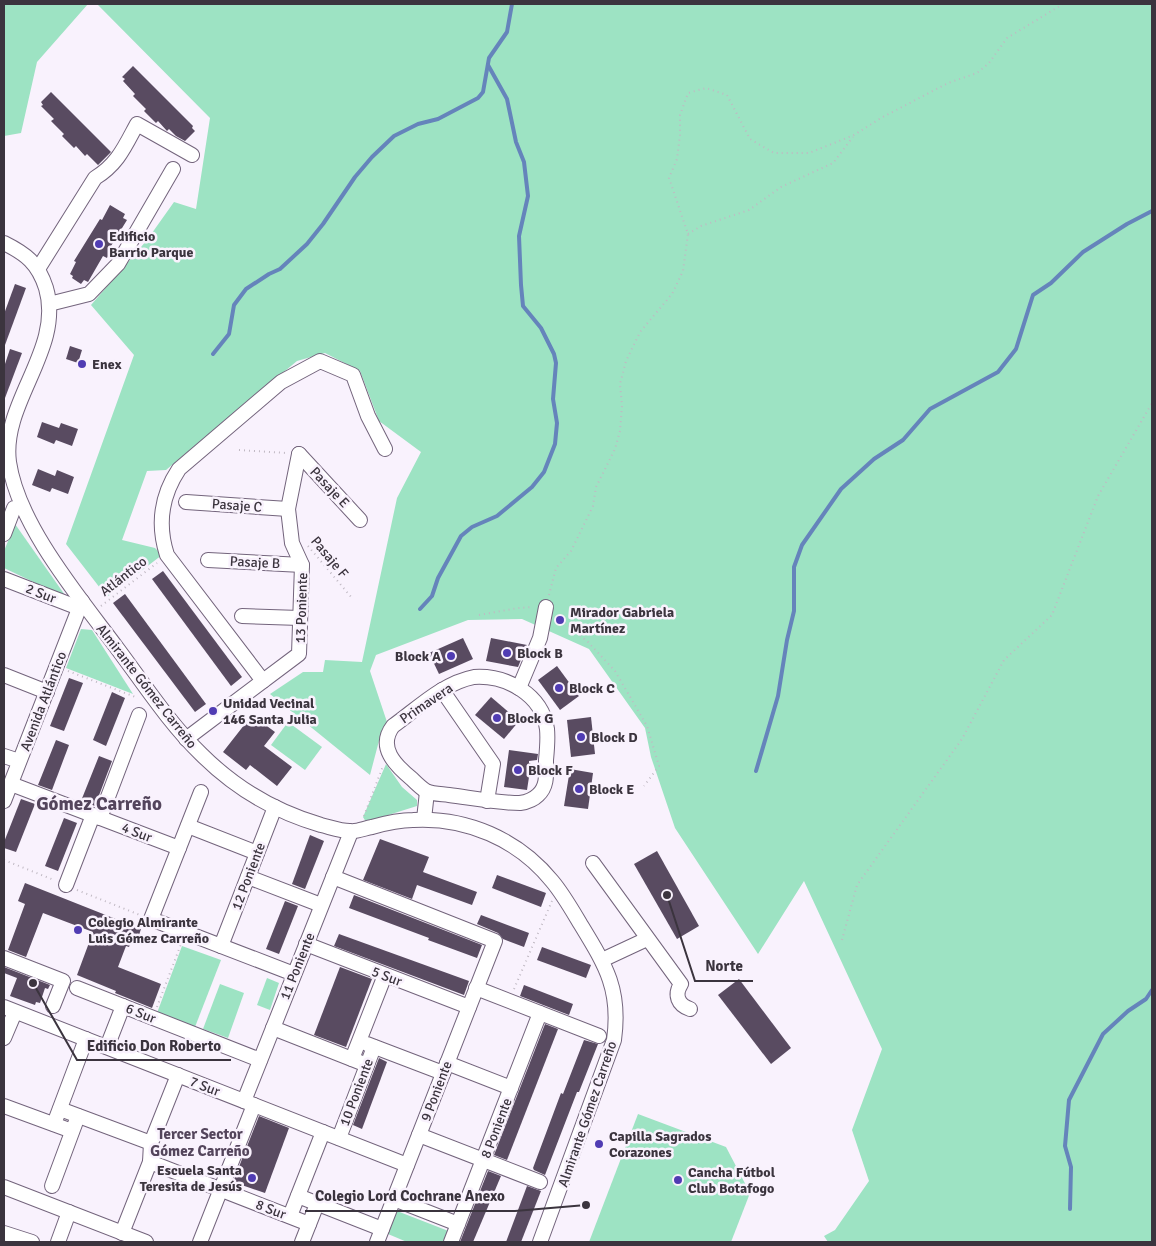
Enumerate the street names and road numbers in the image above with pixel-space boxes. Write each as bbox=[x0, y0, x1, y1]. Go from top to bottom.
street label: Pasaje E bbox=[306, 463, 353, 511]
street label: Pasaje C bbox=[211, 495, 263, 516]
street label: Pasaje F bbox=[307, 533, 352, 582]
street label: Atlántico bbox=[97, 553, 150, 600]
street label: Pasaje B bbox=[229, 553, 281, 572]
street label: 13 Poniente bbox=[292, 572, 311, 644]
street label: 2 Sur bbox=[23, 580, 59, 607]
street label: Almirante Gómez Carreño bbox=[93, 621, 201, 752]
street label: Avenida Atlántico bbox=[17, 649, 70, 753]
street label: Primavera bbox=[397, 680, 456, 727]
street label: 4 Sur bbox=[119, 819, 155, 846]
street label: 12 Poniente bbox=[228, 840, 269, 912]
street label: 11 Poniente bbox=[276, 930, 319, 1002]
street label: 5 Sur bbox=[369, 963, 405, 990]
street label: 6 Sur bbox=[123, 1000, 159, 1028]
street label: Almirante Gómez Carreño bbox=[554, 1039, 620, 1189]
street label: 10 Poniente bbox=[336, 1056, 377, 1128]
street label: 9 Poniente bbox=[417, 1059, 456, 1124]
street label: 7 Sur bbox=[187, 1073, 223, 1100]
street label: 8 Poniente bbox=[477, 1096, 516, 1161]
street label: 8 Sur bbox=[253, 1196, 289, 1223]

